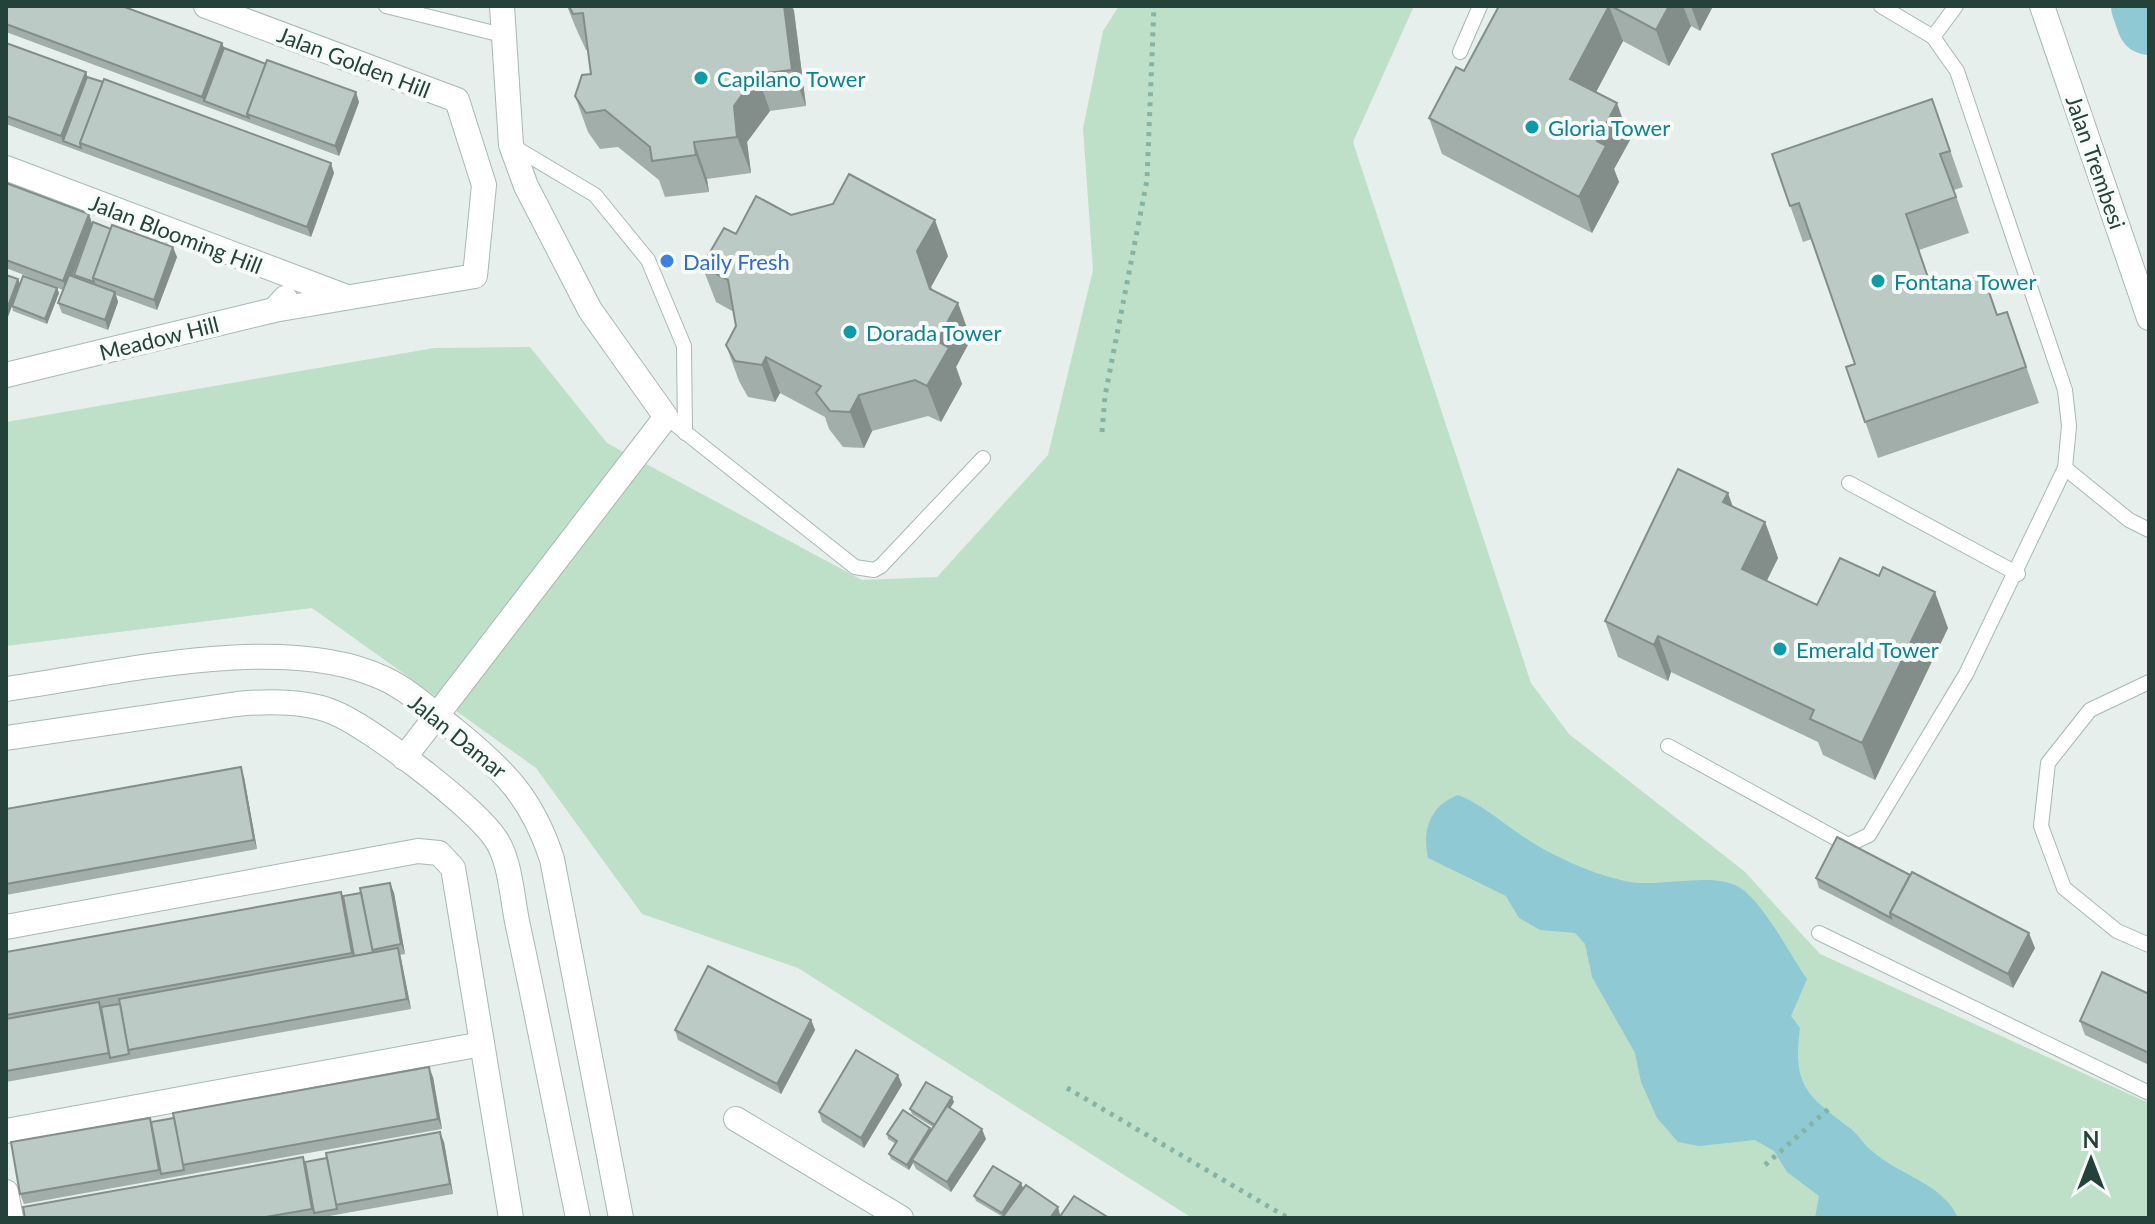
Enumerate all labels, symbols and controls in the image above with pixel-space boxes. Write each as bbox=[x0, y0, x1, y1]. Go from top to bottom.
street label: Jalan Golden Hill bbox=[274, 20, 434, 104]
place label: Capilano Tower bbox=[717, 65, 865, 92]
marker: Capilano Tower bbox=[692, 69, 710, 87]
street label: Jalan Trembesi bbox=[2060, 92, 2132, 232]
place label: Gloria Tower bbox=[1548, 114, 1670, 141]
marker: Gloria Tower bbox=[1523, 118, 1541, 136]
street label: Jalan Blooming Hill bbox=[86, 189, 266, 279]
place label: Daily Fresh bbox=[683, 248, 790, 275]
marker: Daily Fresh bbox=[658, 252, 676, 270]
place label: Fontana Tower bbox=[1894, 268, 2036, 295]
marker: Fontana Tower bbox=[1869, 272, 1887, 290]
street label: Meadow Hill bbox=[97, 310, 221, 366]
place label: Dorada Tower bbox=[866, 319, 1001, 346]
marker: Dorada Tower bbox=[841, 323, 859, 341]
place label: Emerald Tower bbox=[1796, 636, 1939, 663]
marker: Emerald Tower bbox=[1771, 640, 1789, 658]
street label: Jalan Damar bbox=[404, 688, 512, 784]
north arrow bbox=[2051, 1120, 2131, 1200]
text: N bbox=[2083, 1126, 2099, 1153]

